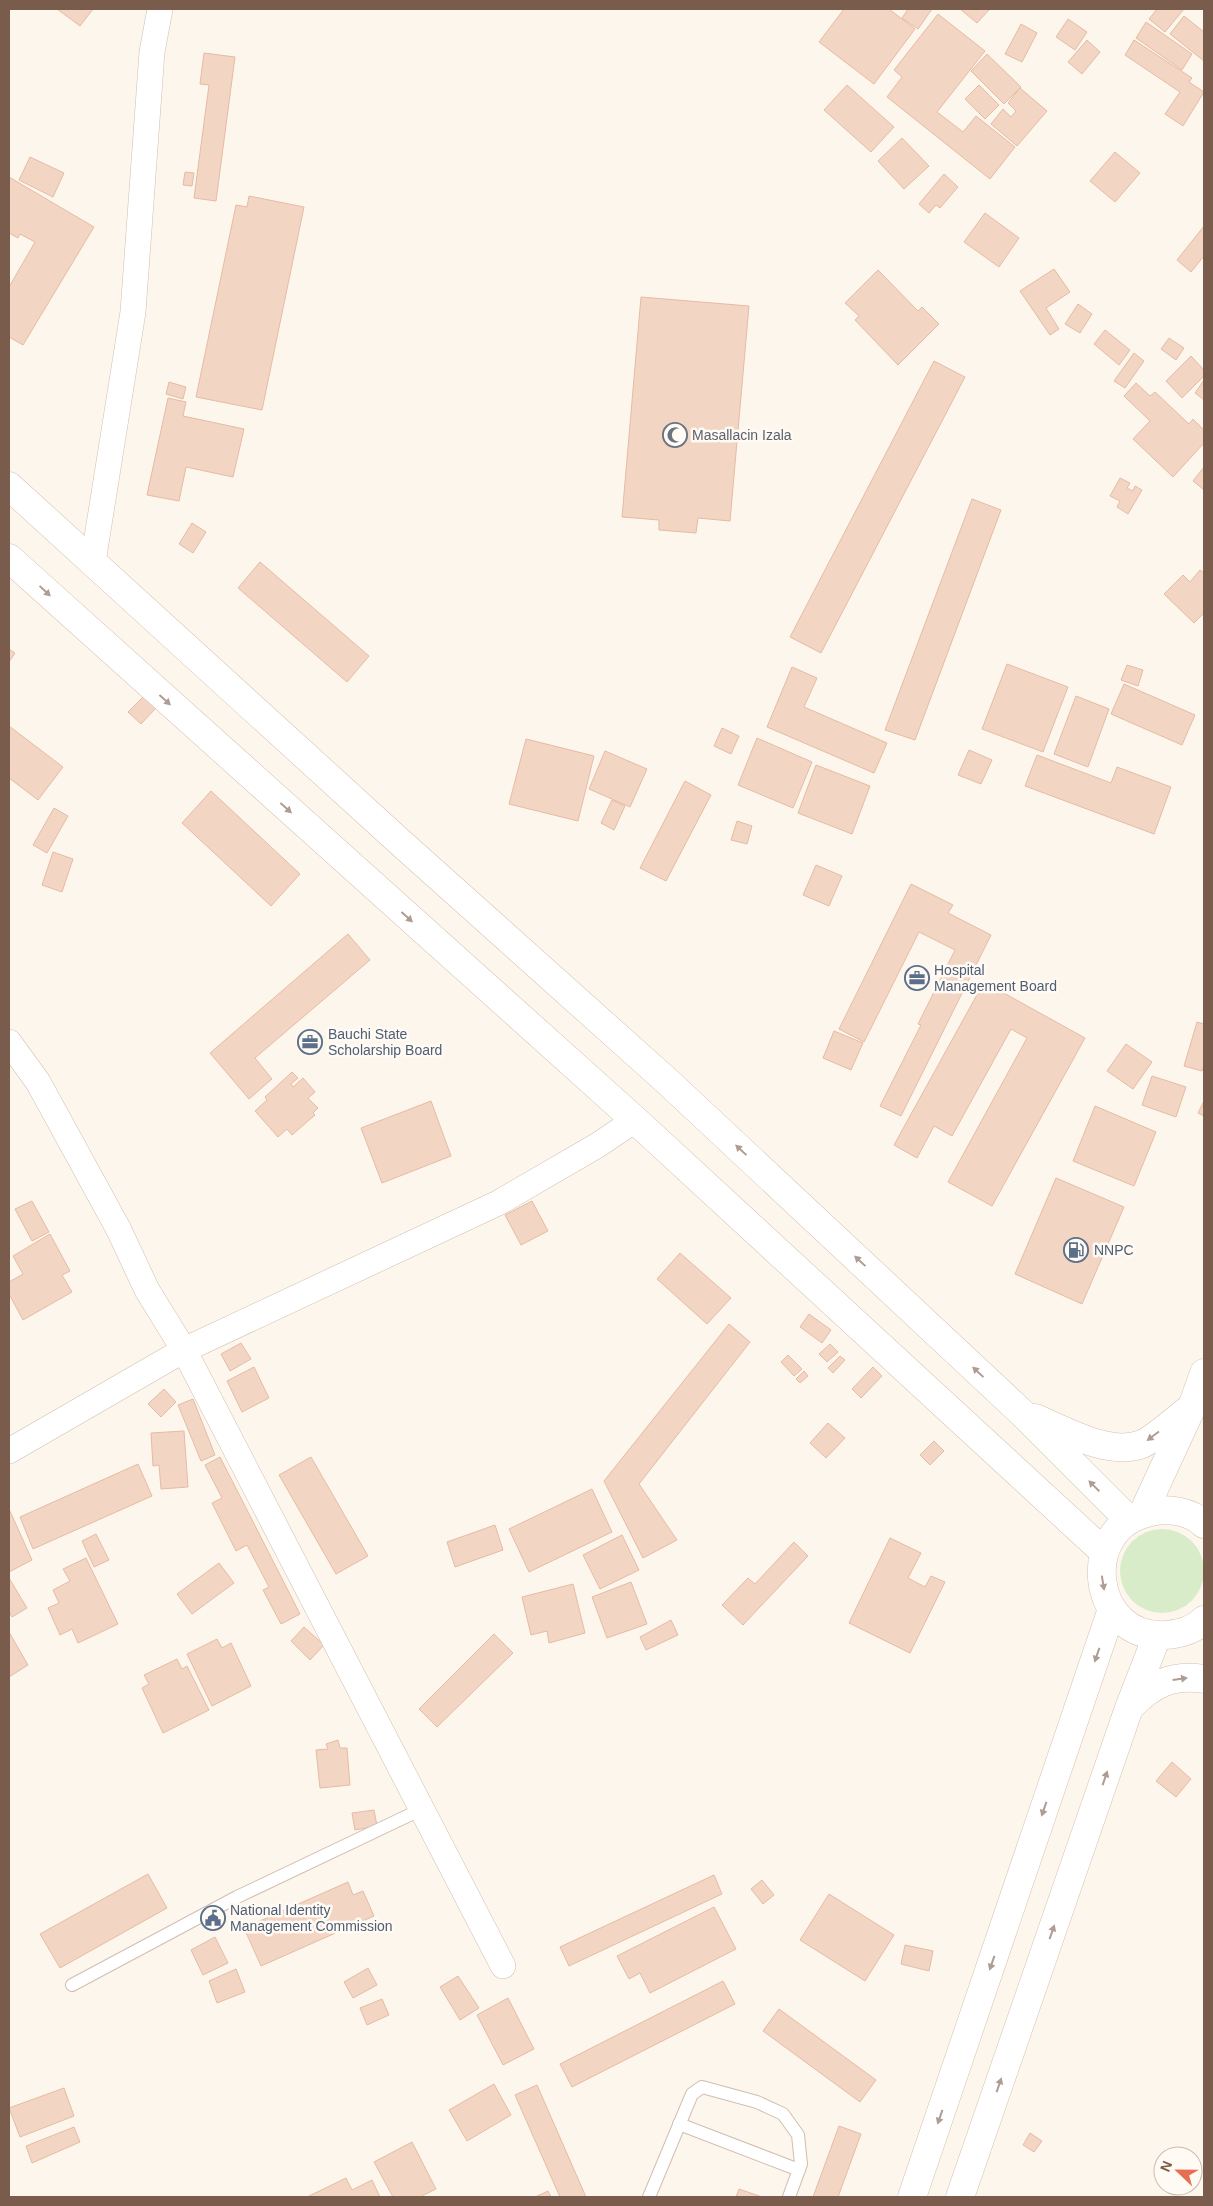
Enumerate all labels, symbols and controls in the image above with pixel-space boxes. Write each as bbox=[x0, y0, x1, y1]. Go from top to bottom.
mosque icon: Masallacin Izala bbox=[662, 422, 688, 448]
place label: Masallacin Izala bbox=[692, 427, 792, 443]
one-way arrow bbox=[38, 585, 50, 597]
one-way arrow bbox=[159, 694, 171, 706]
one-way arrow bbox=[280, 802, 292, 814]
one-way arrow bbox=[401, 911, 414, 922]
place label: Hospital Management Board bbox=[934, 962, 1057, 994]
office icon: Hospital Management Board bbox=[904, 965, 930, 991]
place label: Bauchi State Scholarship Board bbox=[328, 1026, 442, 1058]
office icon: Bauchi State Scholarship Board bbox=[297, 1029, 323, 1055]
one-way arrow bbox=[735, 1144, 747, 1156]
fuel station icon: NNPC bbox=[1063, 1237, 1089, 1263]
place label: NNPC bbox=[1094, 1242, 1134, 1258]
one-way arrow bbox=[854, 1255, 866, 1267]
one-way arrow bbox=[973, 1366, 985, 1378]
one-way arrow bbox=[1147, 1431, 1160, 1442]
one-way arrow bbox=[1089, 1480, 1101, 1492]
one-way arrow bbox=[1099, 1576, 1107, 1592]
one-way arrow bbox=[1092, 1648, 1100, 1663]
one-way arrow bbox=[1172, 1675, 1188, 1683]
one-way arrow bbox=[1101, 1770, 1109, 1785]
one-way arrow bbox=[1040, 1802, 1047, 1817]
place label: National Identity Management Commission bbox=[230, 1902, 393, 1934]
public building icon: National Identity Management Commission bbox=[200, 1905, 226, 1931]
one-way arrow bbox=[1049, 1924, 1056, 1939]
one-way arrow bbox=[988, 1956, 996, 1971]
one-way arrow bbox=[995, 2077, 1003, 2092]
one-way arrow bbox=[935, 2110, 943, 2125]
north arrow bbox=[1153, 2146, 1203, 2196]
text: N bbox=[1157, 2158, 1175, 2174]

